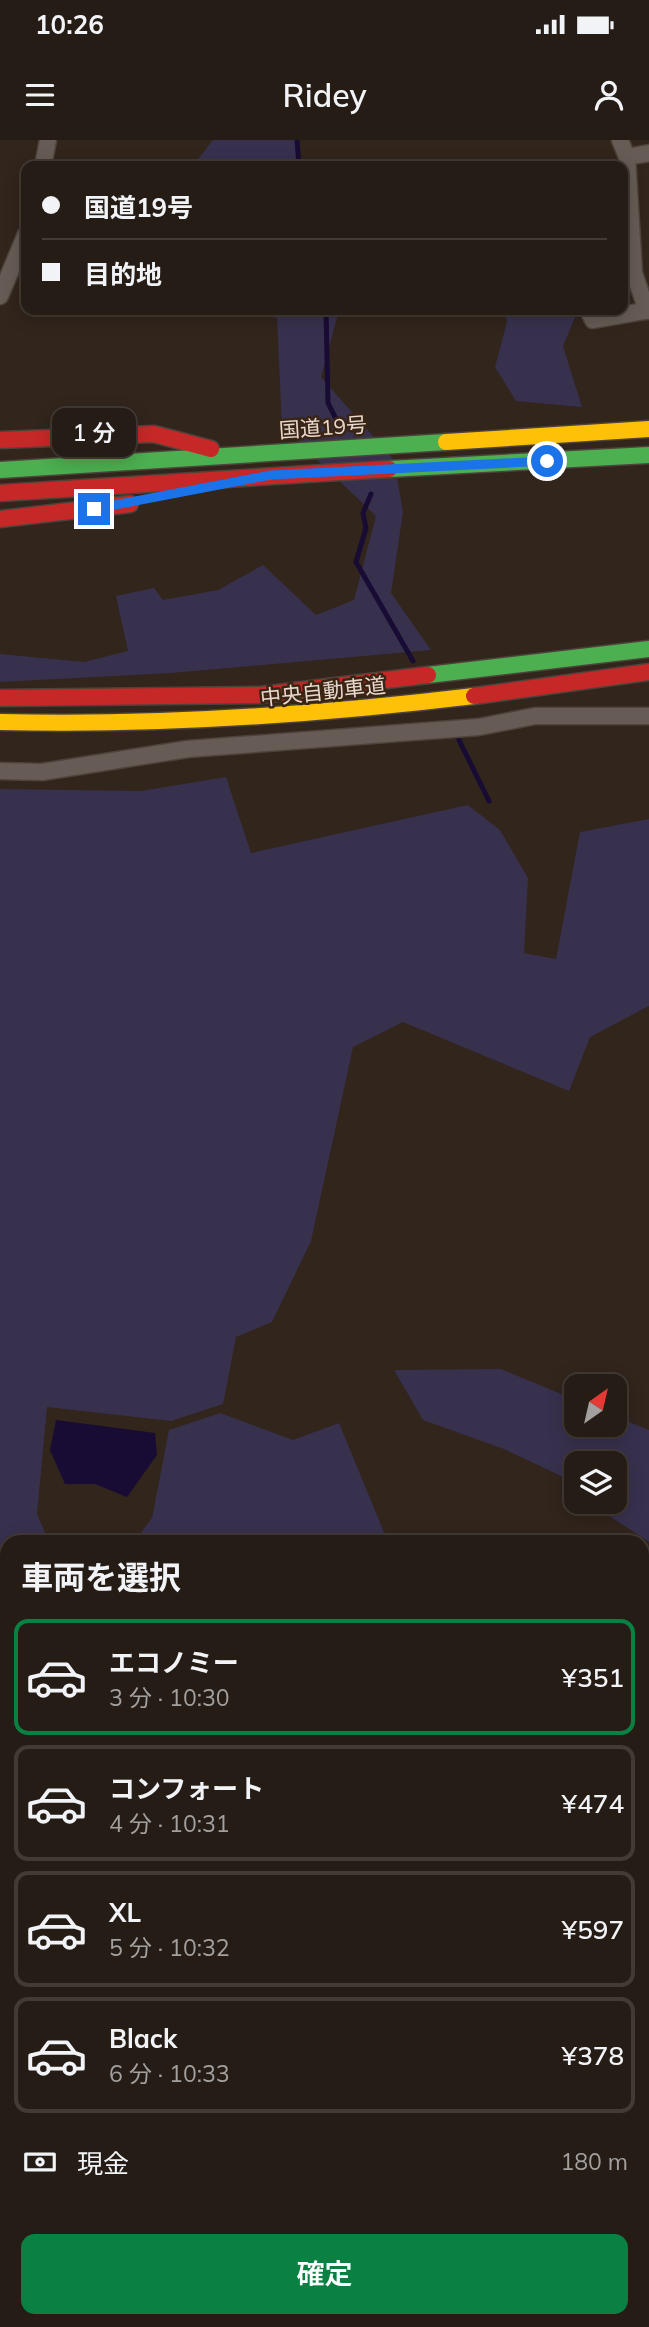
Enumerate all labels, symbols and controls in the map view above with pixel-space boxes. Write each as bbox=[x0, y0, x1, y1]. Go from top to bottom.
text: 10:26 bbox=[35, 8, 104, 41]
text: Ridey bbox=[282, 75, 367, 115]
icon: menu bbox=[21, 76, 59, 114]
icon: person bbox=[590, 76, 628, 114]
text: 国道19号 bbox=[84, 191, 193, 224]
text: 目的地 bbox=[84, 258, 162, 291]
callout: 1 分 bbox=[52, 408, 136, 456]
street label: 国道19号 bbox=[278, 411, 368, 443]
text: 1 分 bbox=[73, 418, 115, 447]
route start bbox=[531, 445, 563, 477]
route end bbox=[78, 493, 110, 525]
street label: 中央自動車道 bbox=[259, 671, 387, 711]
north arrow bbox=[564, 1374, 626, 1437]
map controls bbox=[564, 1374, 627, 1514]
button: layers bbox=[564, 1451, 627, 1514]
text: 車両を選択 bbox=[21, 1557, 181, 1597]
icon: car bbox=[25, 1646, 88, 1709]
text: エコノミー bbox=[109, 1646, 239, 1679]
text: ¥351 bbox=[562, 1661, 624, 1694]
text: 3 分 · 10:30 bbox=[109, 1683, 230, 1712]
icon: car bbox=[25, 1772, 88, 1835]
text: コンフォート bbox=[109, 1772, 264, 1805]
text: ¥474 bbox=[562, 1787, 624, 1820]
text: 4 分 · 10:31 bbox=[109, 1809, 230, 1838]
text: XL bbox=[109, 1896, 141, 1929]
icon: car bbox=[25, 1898, 88, 1961]
text: ¥597 bbox=[562, 1913, 624, 1946]
text: 5 分 · 10:32 bbox=[109, 1933, 230, 1962]
text: Black bbox=[109, 2022, 177, 2055]
icon: car bbox=[25, 2024, 88, 2087]
text: ¥378 bbox=[562, 2039, 624, 2072]
text: 6 分 · 10:33 bbox=[109, 2059, 230, 2088]
icon: cash bbox=[21, 2143, 59, 2181]
text: 現金 bbox=[77, 2147, 129, 2180]
text: 180 m bbox=[560, 2147, 628, 2176]
button: 確定 bbox=[21, 2234, 628, 2314]

